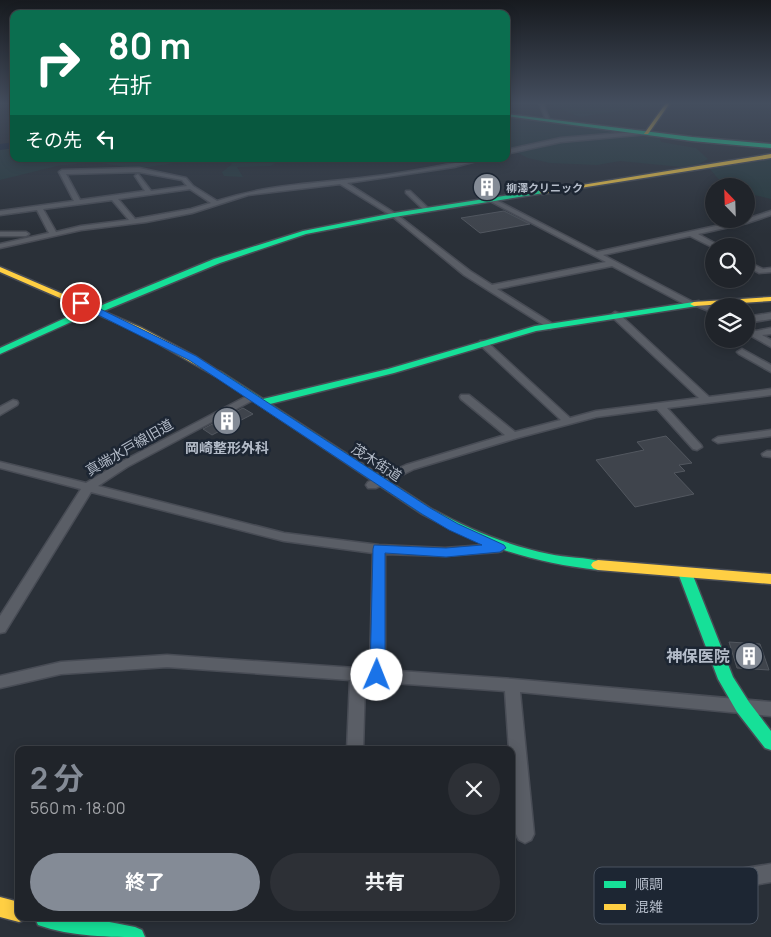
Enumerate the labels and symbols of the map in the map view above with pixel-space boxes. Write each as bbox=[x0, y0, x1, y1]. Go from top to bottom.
building icon: 柳澤クリニック bbox=[472, 172, 502, 202]
north arrow bbox=[705, 178, 755, 228]
place label: 柳澤クリニック bbox=[506, 180, 583, 195]
pin bbox=[60, 282, 102, 324]
building icon: 岡崎整形外科 bbox=[212, 406, 242, 436]
street label: 真端水戸線旧道 bbox=[82, 414, 176, 480]
place label: 岡崎整形外科 bbox=[185, 438, 269, 457]
street label: 茂木街道 bbox=[348, 439, 406, 485]
building icon: 神保医院 bbox=[734, 641, 764, 671]
place label: 神保医院 bbox=[666, 645, 730, 667]
position arrow bbox=[350, 648, 402, 700]
legend bbox=[594, 867, 758, 924]
text: 順調 bbox=[635, 874, 663, 893]
text: 混雑 bbox=[635, 897, 663, 916]

